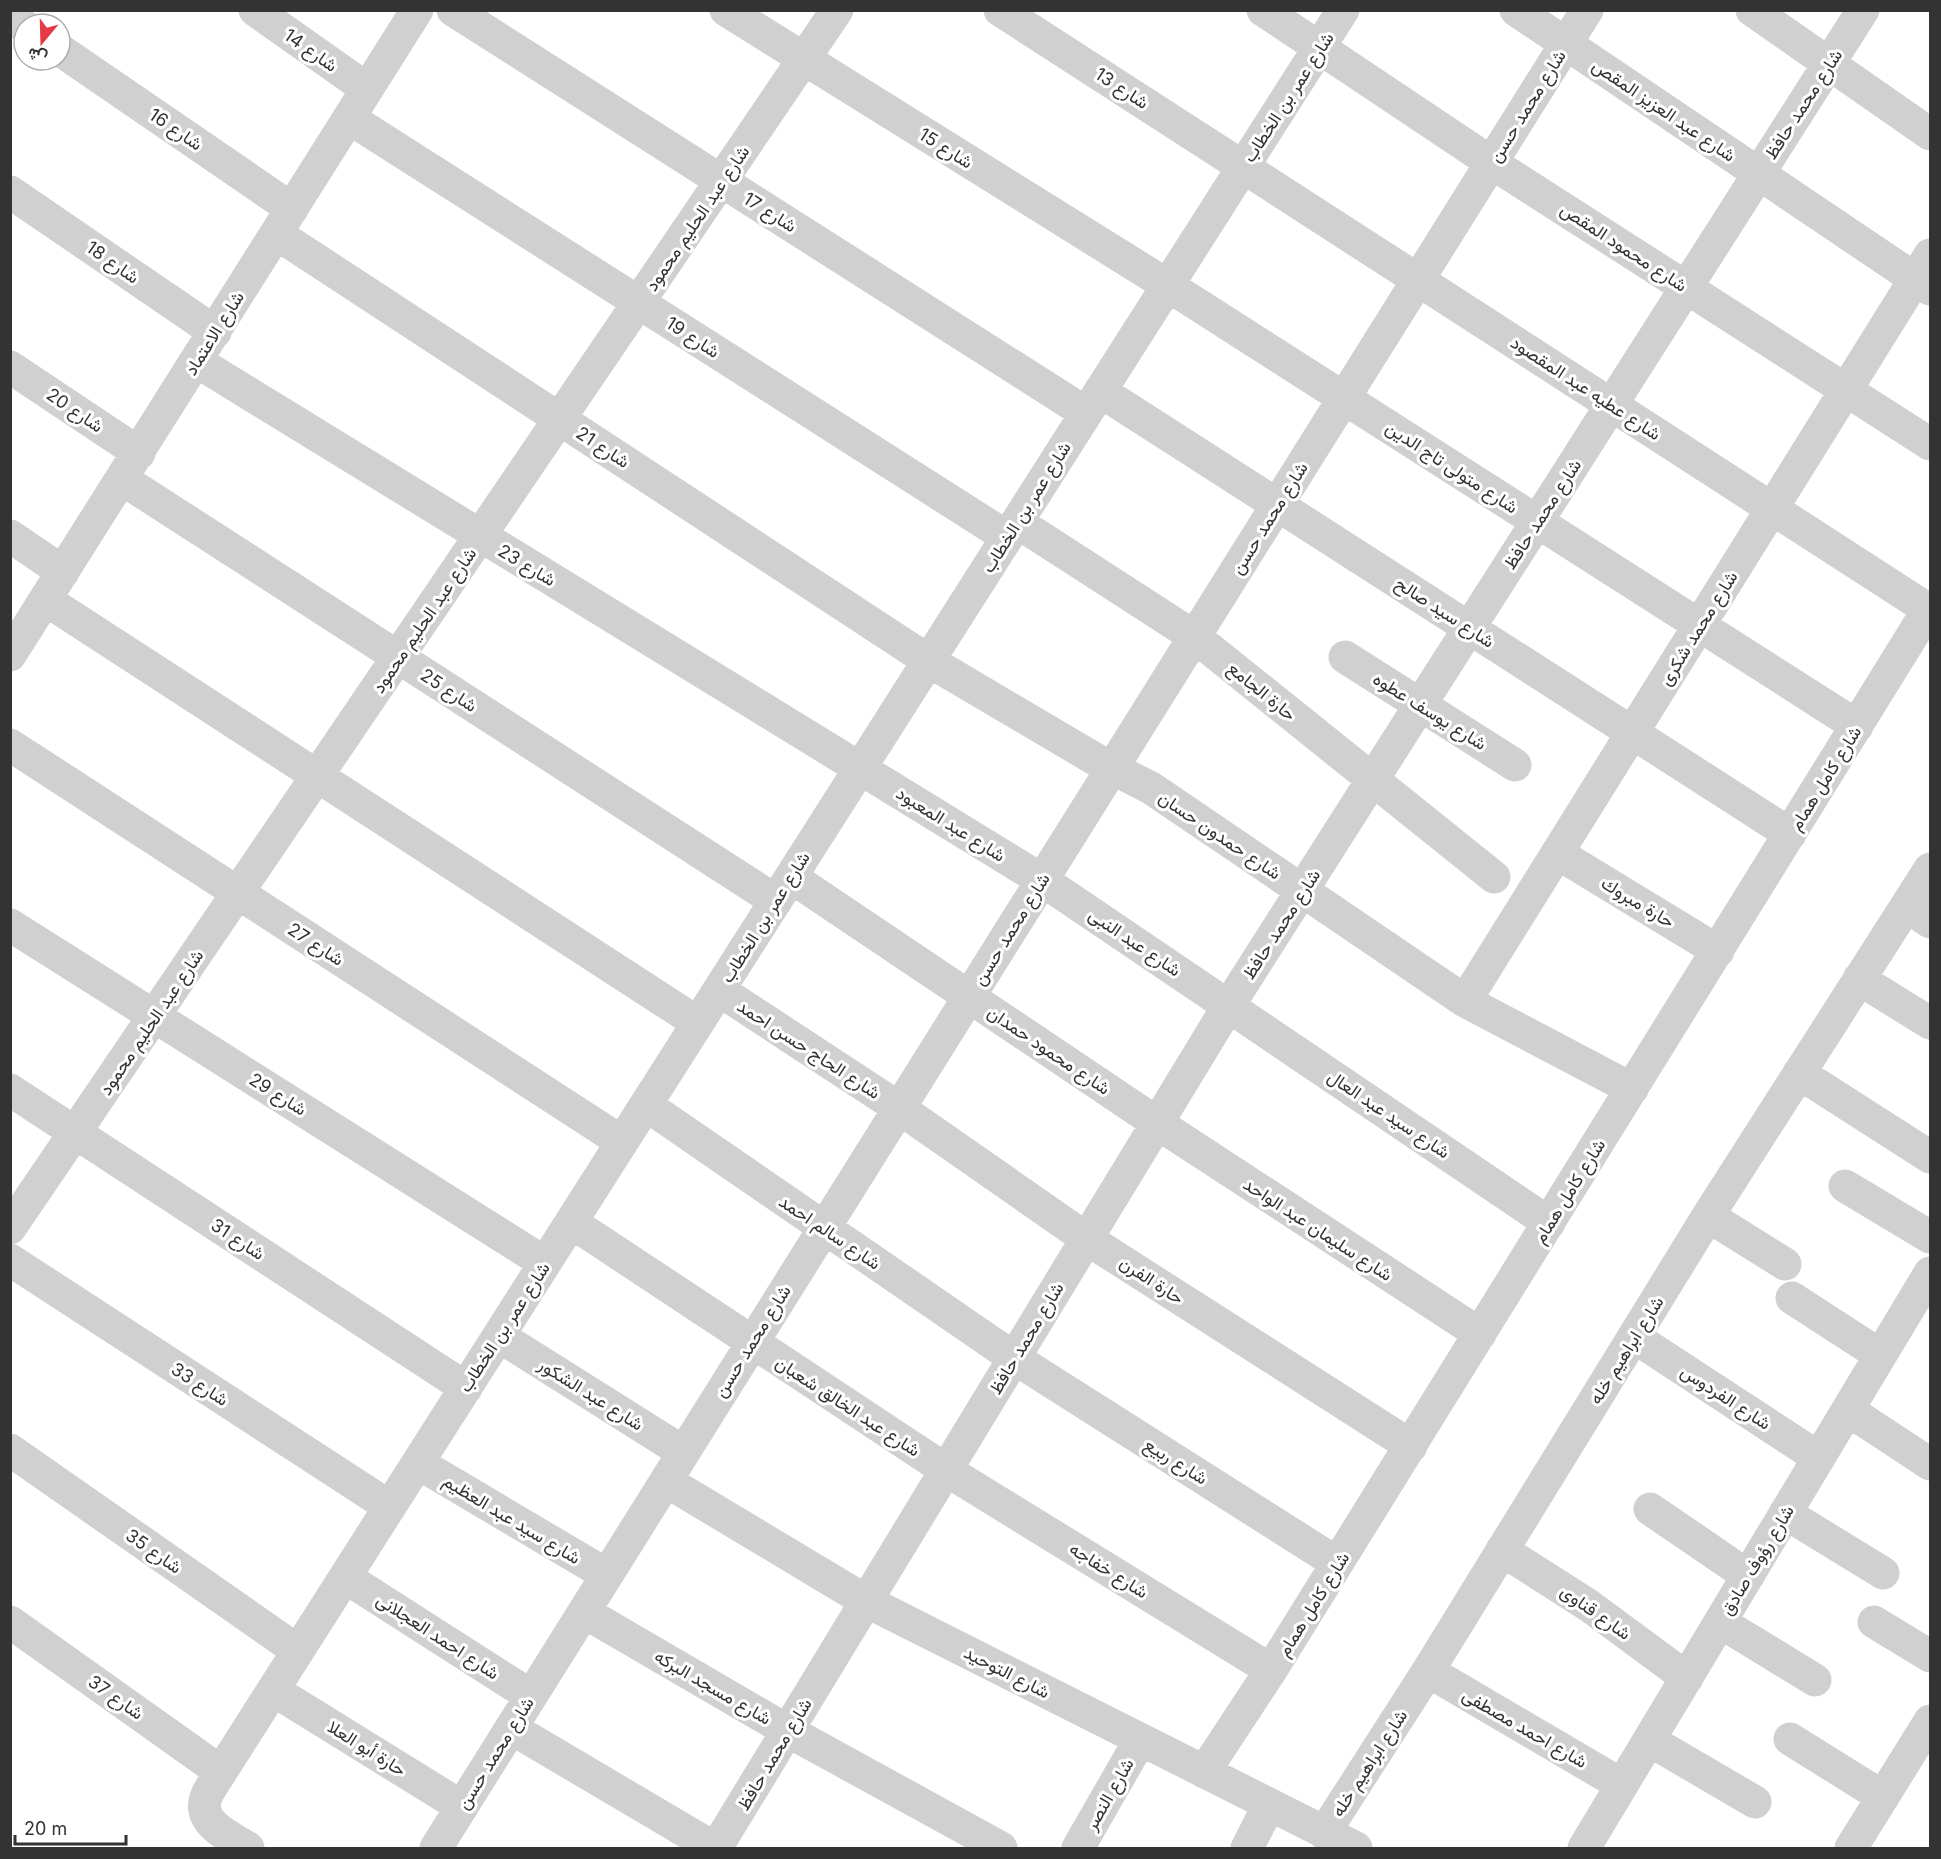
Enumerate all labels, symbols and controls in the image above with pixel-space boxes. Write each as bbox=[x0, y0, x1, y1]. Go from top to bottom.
north arrow bbox=[12, 12, 72, 72]
street label: شارع 14 bbox=[279, 24, 342, 78]
street label: شارع عمر بن الخطاب bbox=[1238, 28, 1339, 167]
text: ش bbox=[25, 44, 49, 69]
street label: شارع محمد حافظ bbox=[1760, 45, 1848, 164]
street label: شارع محمد حسن bbox=[1484, 46, 1572, 167]
street label: شارع عبد العزيز المقص bbox=[1587, 54, 1739, 167]
street label: شارع 13 bbox=[1090, 63, 1153, 115]
street label: شارع 16 bbox=[144, 104, 207, 156]
street label: شارع 15 bbox=[914, 123, 977, 174]
street label: شارع عبد الحليم محمود bbox=[641, 141, 755, 296]
street label: شارع 17 bbox=[738, 188, 800, 238]
street label: شارع محمود المقص bbox=[1556, 198, 1691, 297]
street label: شارع 18 bbox=[81, 236, 143, 289]
street label: شارع الاعتماد bbox=[180, 287, 250, 380]
street label: شارع 19 bbox=[661, 312, 724, 364]
street label: شارع عطيه عبد المقصود bbox=[1506, 332, 1665, 446]
street label: شارع 20 bbox=[42, 384, 107, 438]
street label: شارع متولى تاج الدين bbox=[1381, 416, 1522, 519]
street label: شارع 21 bbox=[571, 422, 634, 474]
street label: شارع عمر بن الخطاب bbox=[977, 438, 1076, 577]
street label: شارع محمد حافظ bbox=[1499, 455, 1587, 574]
street label: شارع محمد حسن bbox=[1226, 458, 1314, 579]
street label: شارع 23 bbox=[493, 540, 560, 592]
street label: شارع عبد الحليم محمود bbox=[368, 543, 482, 698]
street label: شارع محمد شكرى bbox=[1654, 567, 1743, 690]
street label: شارع سيد صالح bbox=[1390, 572, 1499, 654]
street label: حارة الجامع bbox=[1222, 657, 1300, 726]
street label: شارع 25 bbox=[416, 664, 481, 718]
street label: شارع يوسف عطوه bbox=[1368, 668, 1491, 756]
street label: شارع كامل همام bbox=[1785, 722, 1867, 835]
street label: شارع عبد المعبود bbox=[892, 782, 1009, 868]
street label: شارع حمدون حسان bbox=[1154, 786, 1285, 885]
street label: شارع عمر بن الخطاب bbox=[716, 848, 815, 987]
street label: شارع محمد حافظ bbox=[1238, 865, 1326, 984]
street label: شارع محمد حسن bbox=[968, 869, 1056, 990]
street label: حارة مبروك bbox=[1597, 872, 1678, 933]
street label: شارع عبد النبى bbox=[1084, 904, 1185, 982]
street label: شارع 27 bbox=[283, 918, 348, 971]
street label: شارع عبد الحليم محمود bbox=[95, 945, 209, 1100]
street label: شارع الحاج حسن احمد bbox=[733, 995, 884, 1105]
street label: شارع محمود حمدان bbox=[983, 1001, 1114, 1100]
street label: شارع سيد عبد العال bbox=[1323, 1065, 1454, 1164]
street label: شارع 29 bbox=[244, 1068, 310, 1121]
street label: شارع كامل همام bbox=[1529, 1135, 1611, 1248]
street label: شارع سليمان عبد الواحد bbox=[1238, 1173, 1396, 1287]
street label: شارع سالم احمد bbox=[774, 1190, 885, 1275]
street label: شارع 31 bbox=[206, 1214, 269, 1266]
street label: حارة الفرن bbox=[1116, 1252, 1188, 1309]
street label: شارع عمر بن الخطاب bbox=[454, 1258, 555, 1397]
street label: شارع محمد حافظ bbox=[984, 1278, 1069, 1399]
street label: شارع محمد حسن bbox=[709, 1281, 797, 1402]
street label: شارع ابراهيم خله bbox=[1584, 1292, 1669, 1409]
street label: شارع عبد الخالق شعبان bbox=[771, 1351, 924, 1462]
street label: شارع عبد الشكور bbox=[533, 1353, 647, 1436]
street label: شارع 33 bbox=[167, 1358, 232, 1412]
street label: شارع الفردوس bbox=[1676, 1360, 1775, 1436]
street label: شارع ربيع bbox=[1139, 1433, 1212, 1490]
street label: شارع سيد عبد العظيم bbox=[438, 1470, 585, 1570]
street label: شارع رؤوف صادق bbox=[1716, 1501, 1800, 1620]
street label: شارع 35 bbox=[121, 1524, 186, 1579]
street label: شارع خفاجه bbox=[1065, 1538, 1152, 1604]
street label: شارع كامل همام bbox=[1273, 1548, 1355, 1661]
street label: شارع قناوى bbox=[1556, 1580, 1635, 1645]
street label: شارع احمد العجلانى bbox=[372, 1589, 503, 1685]
street label: شارع التوحيد bbox=[960, 1641, 1053, 1704]
street label: شارع مسجد البركه bbox=[650, 1645, 775, 1731]
street label: شارع 37 bbox=[83, 1670, 148, 1725]
street label: شارع احمد مصطفى bbox=[1458, 1684, 1591, 1774]
street label: شارع محمد حسن bbox=[452, 1693, 540, 1814]
street label: شارع محمد حافظ bbox=[732, 1694, 817, 1815]
street label: شارع ابراهيم خله bbox=[1327, 1706, 1413, 1822]
street label: حارة أبو العلا bbox=[324, 1716, 410, 1781]
street label: شارع النصر bbox=[1080, 1754, 1140, 1835]
scale bar bbox=[15, 1808, 126, 1846]
text: 20 m bbox=[24, 1818, 67, 1839]

